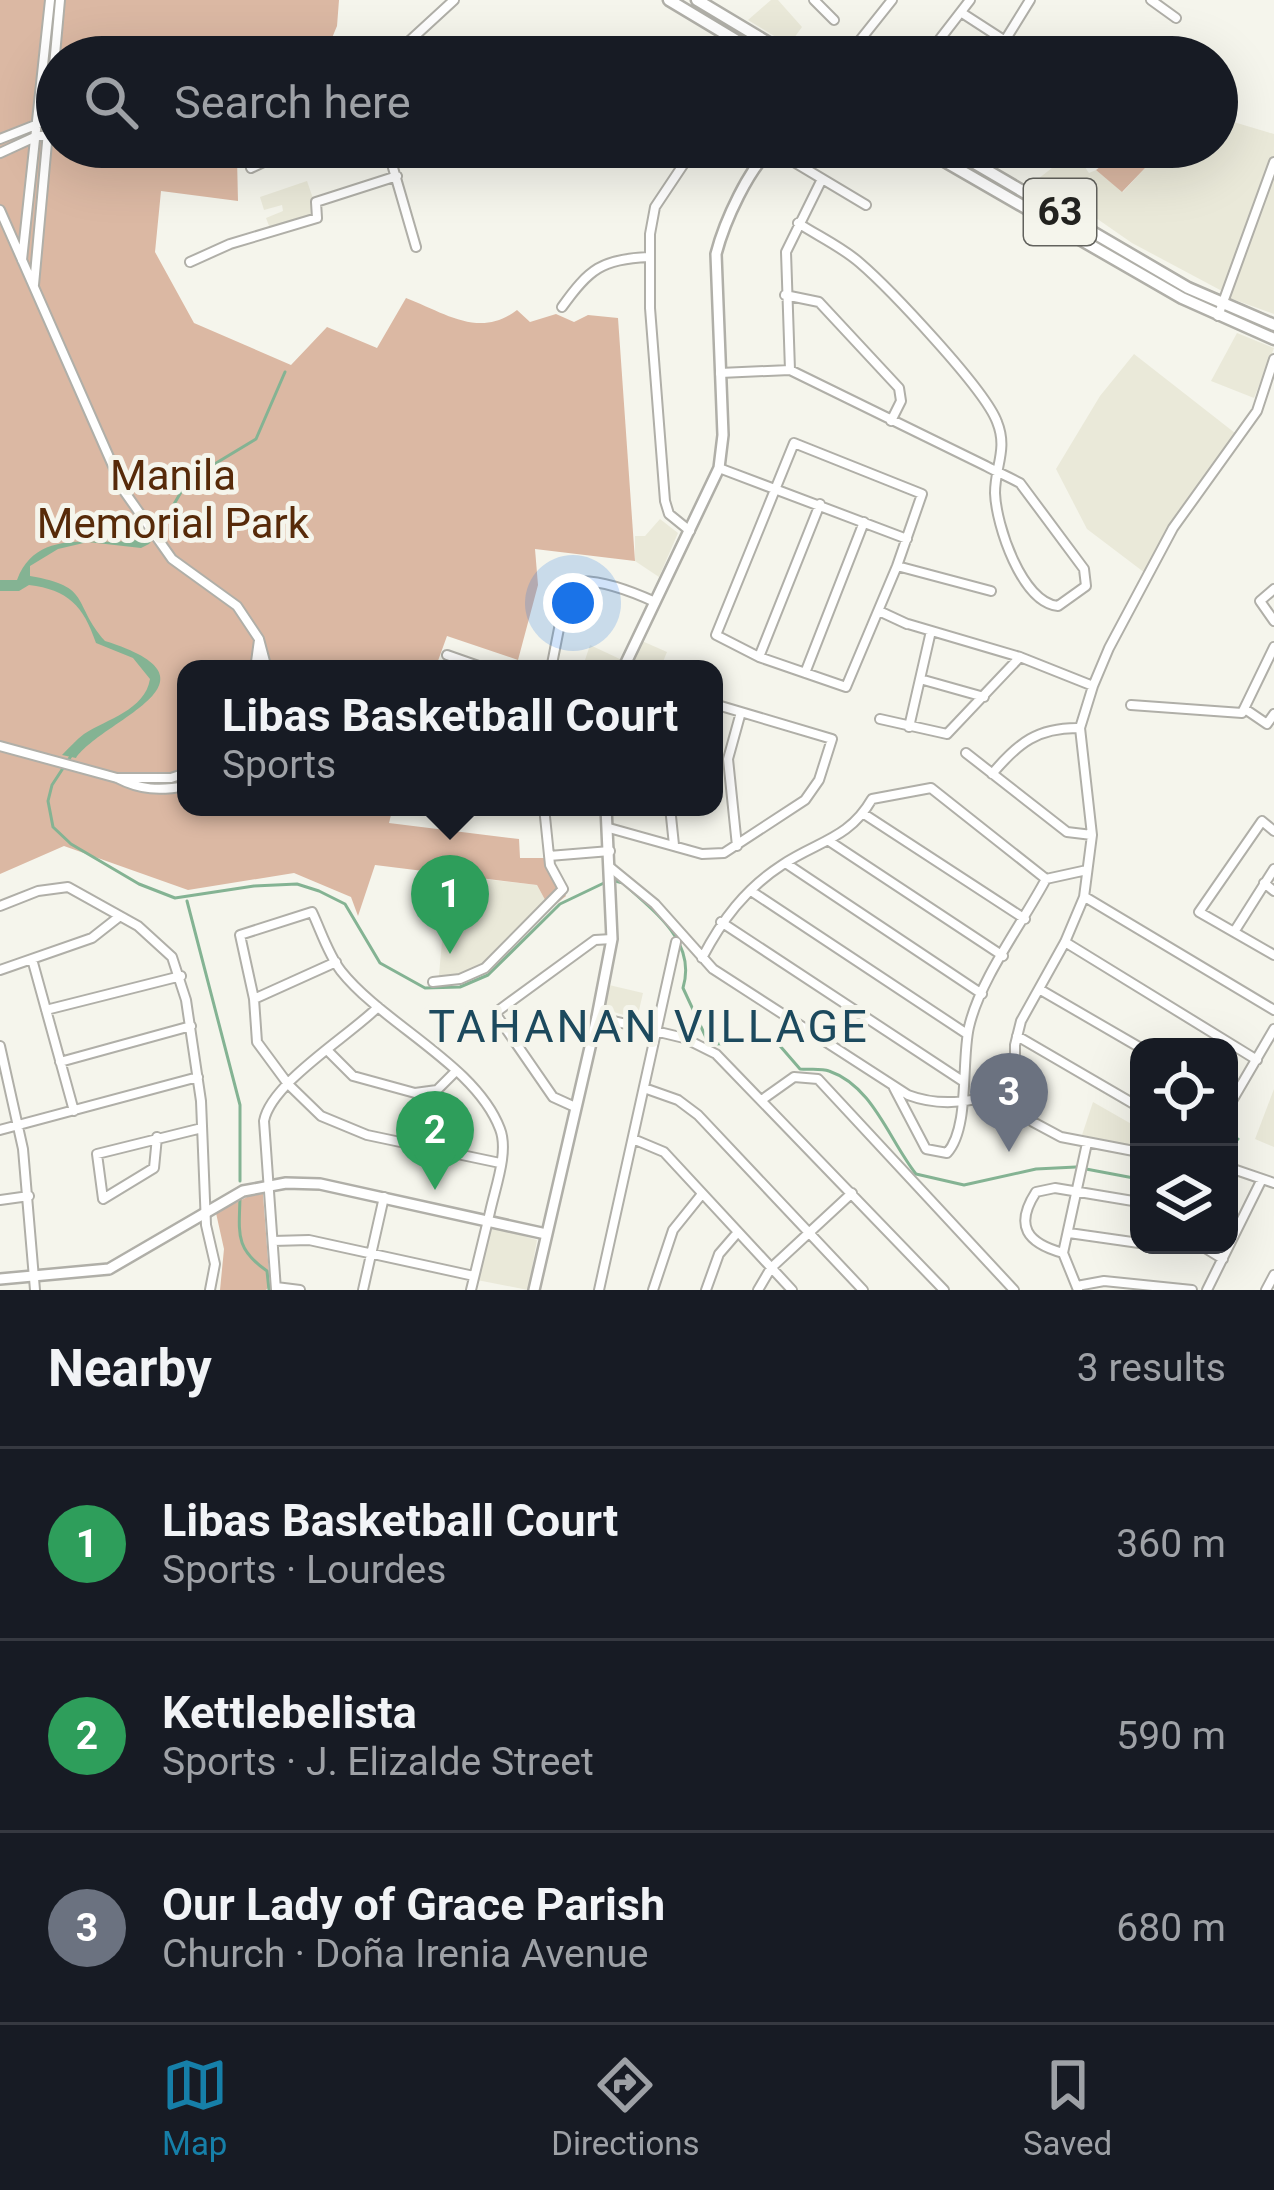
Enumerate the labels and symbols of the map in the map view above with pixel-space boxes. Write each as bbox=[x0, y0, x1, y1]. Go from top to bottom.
road number: 63 bbox=[1024, 179, 1096, 245]
park label: Manila Memorial Park bbox=[37, 451, 310, 548]
your location bbox=[543, 573, 603, 633]
pin: 1 bbox=[411, 855, 489, 954]
district label: TAHANAN VILLAGE bbox=[428, 1000, 870, 1053]
pin: 3 bbox=[970, 1053, 1048, 1152]
pin: 2 bbox=[396, 1091, 474, 1190]

